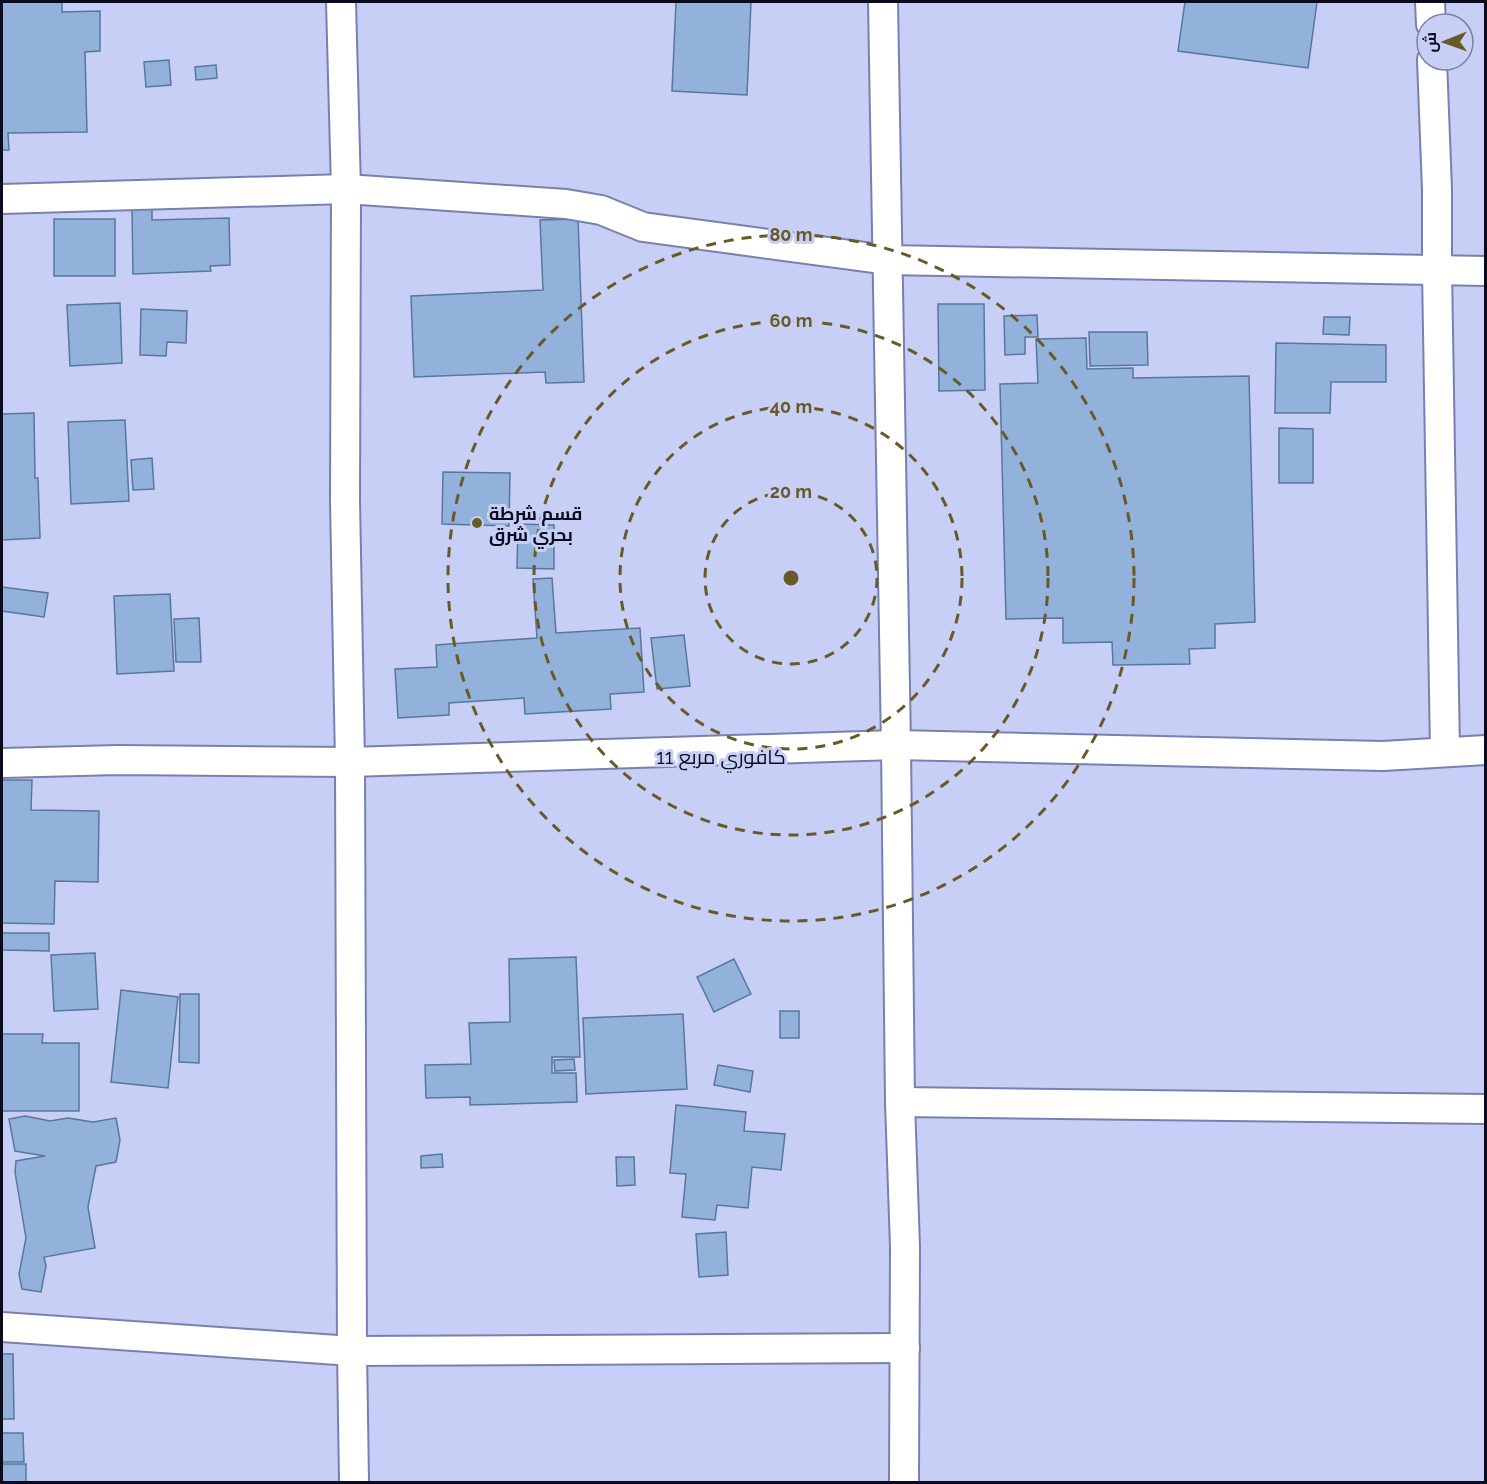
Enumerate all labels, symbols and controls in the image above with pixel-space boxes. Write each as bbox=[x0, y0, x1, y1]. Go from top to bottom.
north arrow bbox=[1415, 12, 1475, 72]
text: ش bbox=[1421, 32, 1440, 53]
text: 80 m bbox=[769, 224, 813, 245]
text: 60 m bbox=[769, 310, 813, 331]
text: 40 m bbox=[770, 396, 812, 417]
text: 20 m bbox=[770, 481, 812, 502]
place label: قسم شرطة بحري شرق bbox=[489, 503, 582, 549]
marker: قسم شرطة بحري شرق bbox=[470, 516, 484, 530]
centre of rings bbox=[781, 568, 801, 588]
district label: كافوري مربع 11 bbox=[656, 745, 786, 773]

